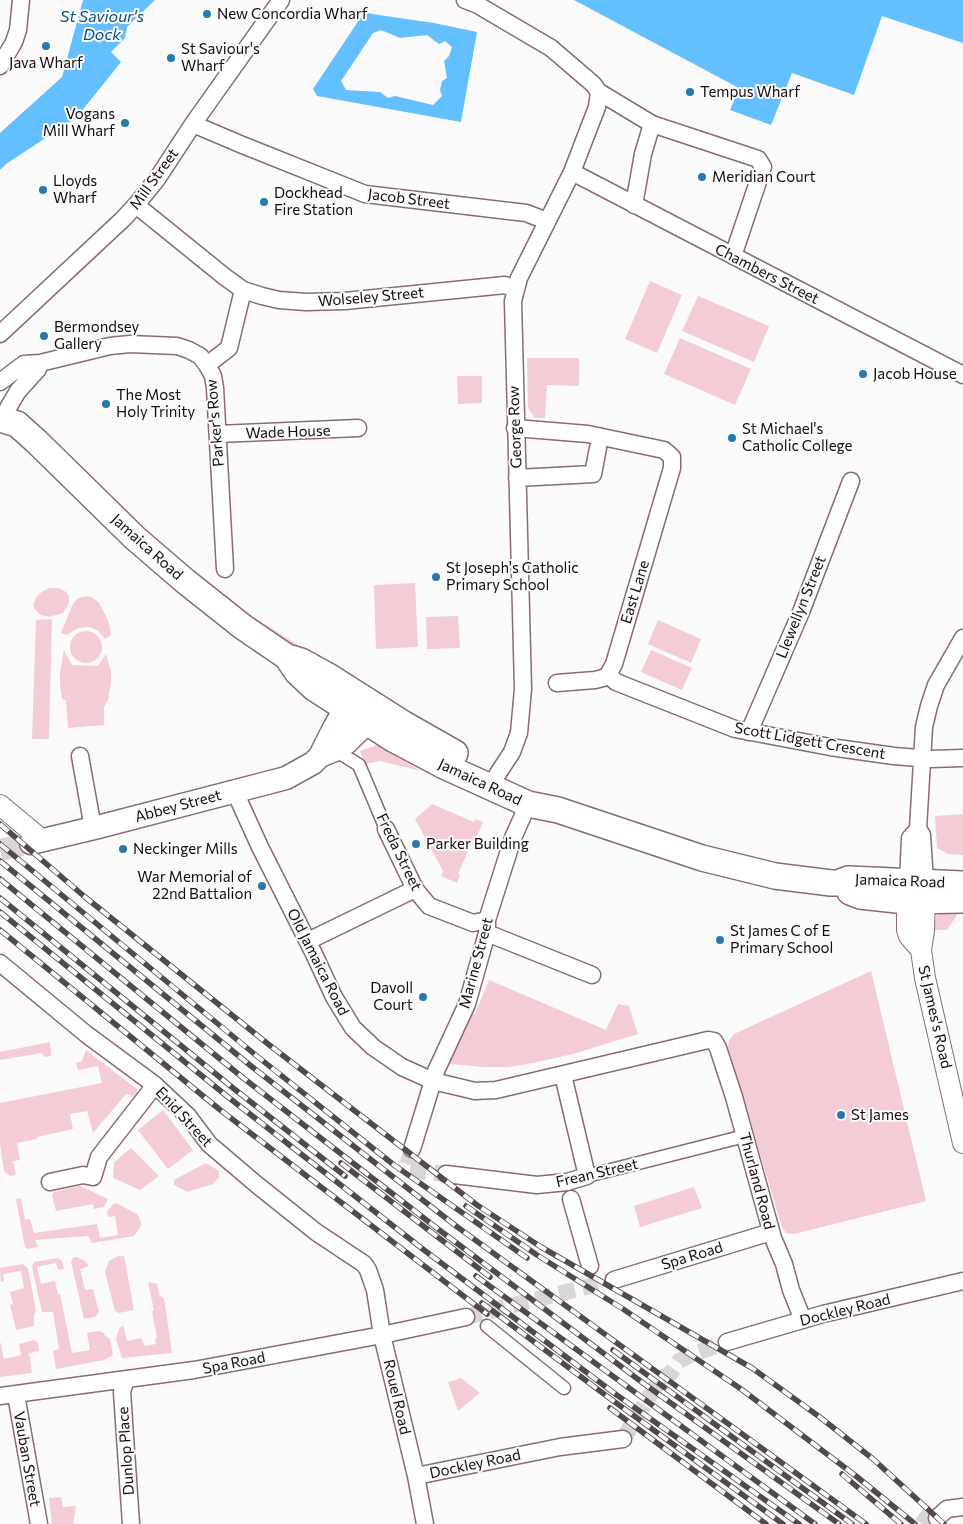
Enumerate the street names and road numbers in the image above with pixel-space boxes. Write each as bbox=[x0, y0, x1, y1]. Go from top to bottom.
street label: Mill Street bbox=[126, 145, 182, 213]
street label: Jacob Street bbox=[367, 185, 451, 213]
street label: Chambers Street bbox=[712, 240, 822, 308]
street label: Wolseley Street bbox=[317, 283, 425, 311]
street label: Parker's Row bbox=[202, 378, 228, 468]
street label: George Row bbox=[505, 385, 525, 469]
street label: Wade House bbox=[245, 422, 331, 442]
street label: Jamaica Road bbox=[107, 510, 187, 584]
street label: Llewellyn Street bbox=[772, 553, 830, 661]
street label: East Lane bbox=[617, 558, 653, 626]
street label: Scott Lidgett Crescent bbox=[733, 719, 887, 763]
street label: Jamaica Road bbox=[435, 755, 525, 809]
street label: Abbey Street bbox=[133, 786, 223, 826]
street label: Freda Street bbox=[373, 810, 425, 894]
street label: Jamaica Road bbox=[855, 870, 945, 892]
street label: Old Jamaica Road bbox=[283, 905, 353, 1019]
street label: Marine Street bbox=[455, 915, 497, 1011]
street label: St James's Road bbox=[914, 964, 956, 1070]
street label: Enid Street bbox=[152, 1083, 216, 1151]
street label: Thurland Road bbox=[735, 1131, 779, 1231]
street label: Frean Street bbox=[554, 1155, 640, 1191]
street label: Spa Road bbox=[659, 1238, 725, 1274]
street label: Dockley Road bbox=[798, 1290, 892, 1330]
street label: Spa Road bbox=[201, 1348, 267, 1378]
street label: Rouel Road bbox=[380, 1358, 414, 1436]
street label: Dunlop Place bbox=[114, 1406, 138, 1496]
street label: Vauban Street bbox=[10, 1410, 44, 1508]
street label: Dockley Road bbox=[428, 1446, 522, 1482]

